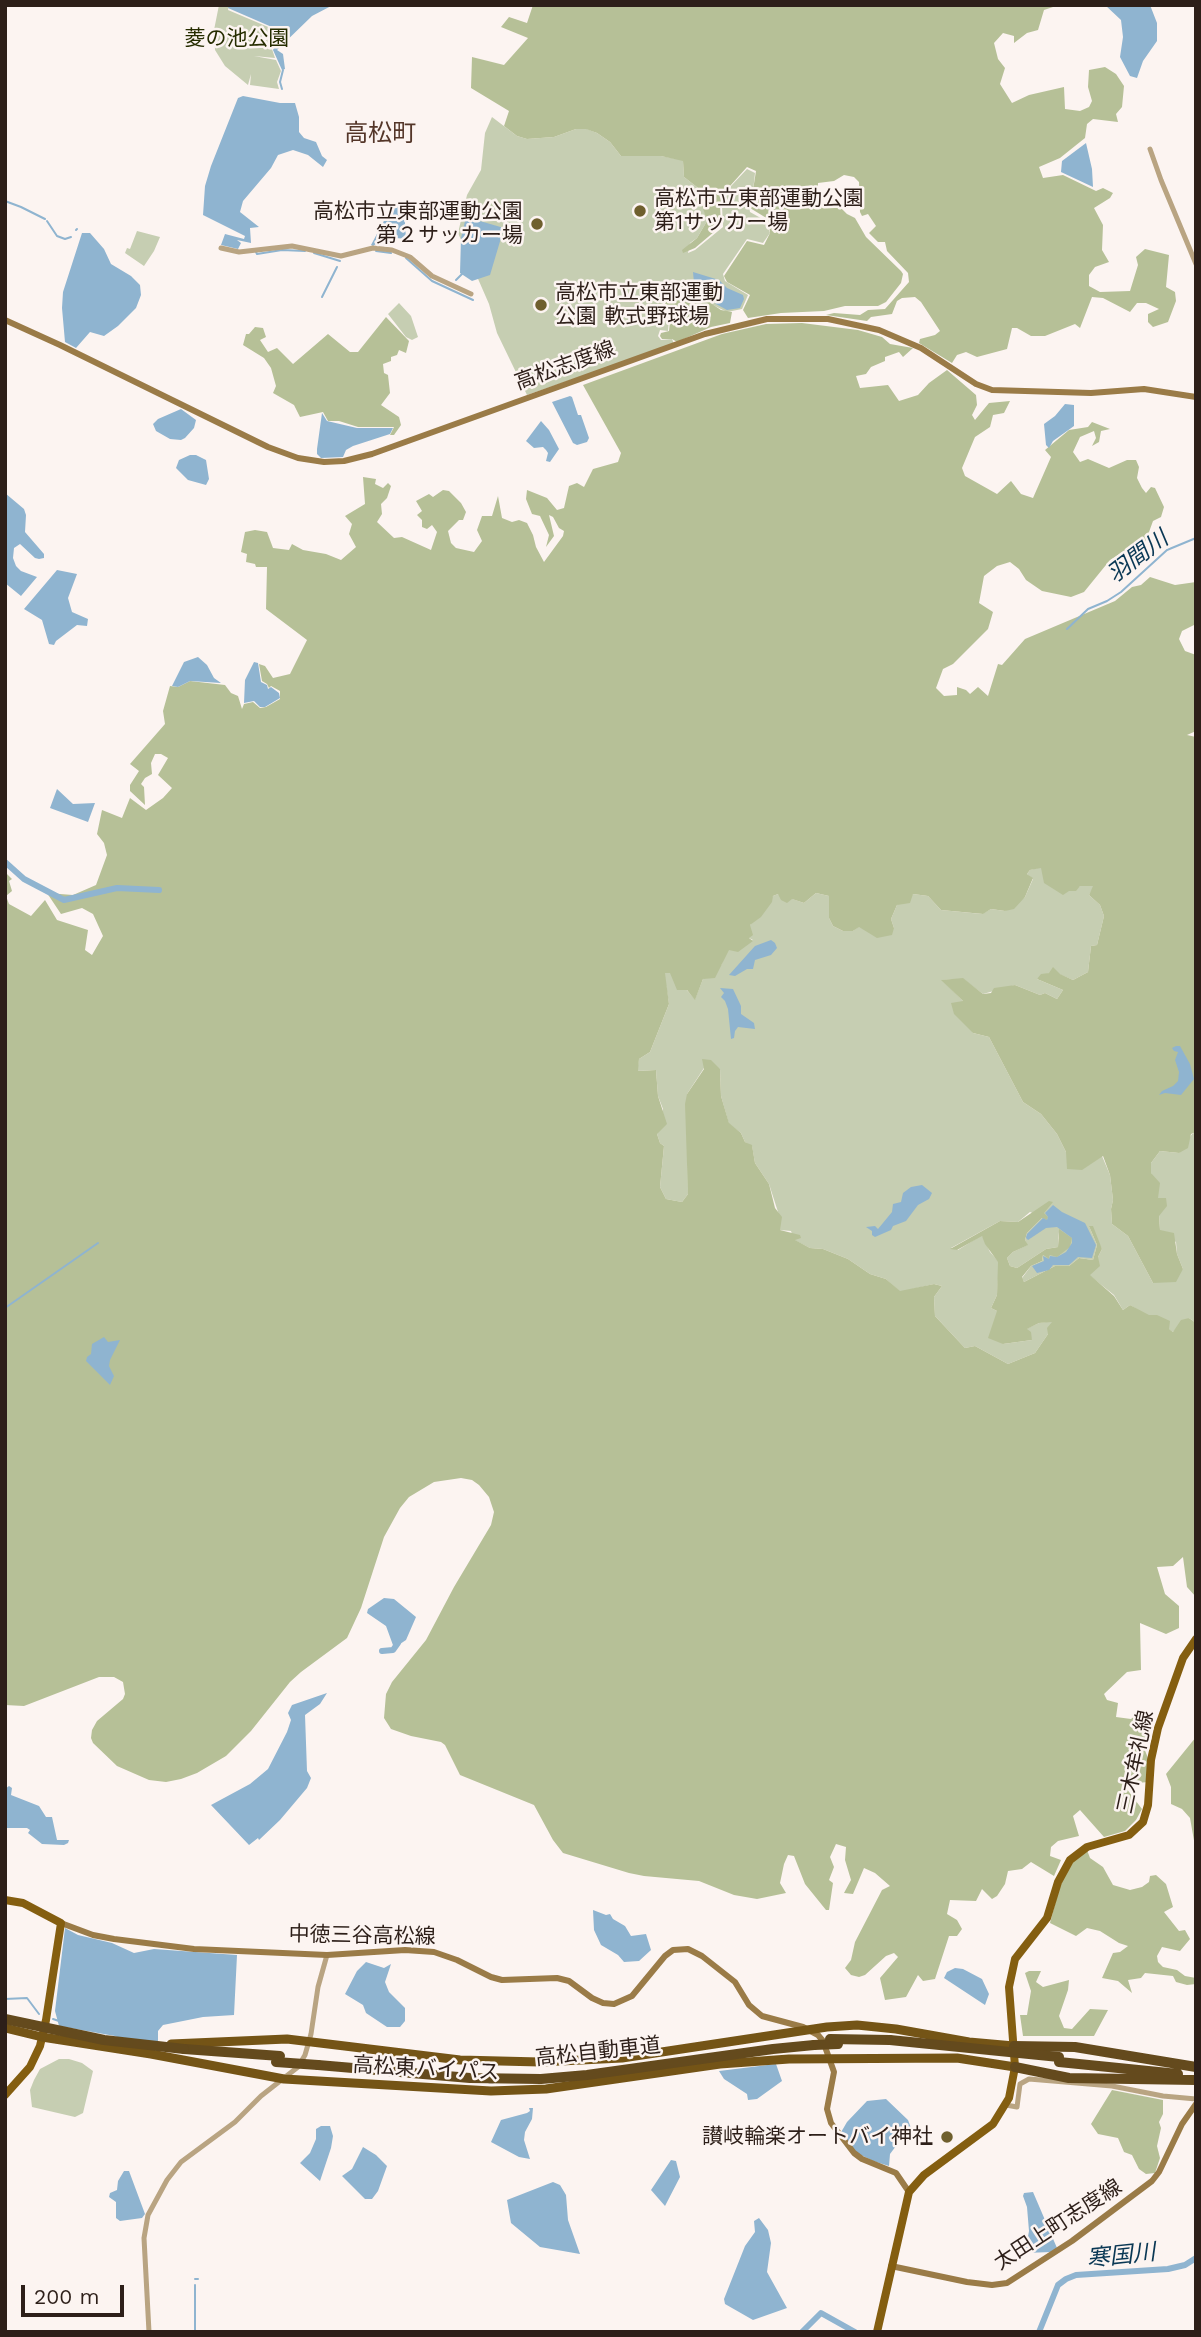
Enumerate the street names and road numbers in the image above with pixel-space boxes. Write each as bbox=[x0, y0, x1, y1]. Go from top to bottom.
street label: 高松志度線 bbox=[511, 336, 619, 396]
street label: 三木牟礼線 bbox=[1113, 1708, 1159, 1816]
street label: 中徳三谷高松線 bbox=[288, 1922, 436, 1950]
street label: 高松自動車道 bbox=[534, 2033, 662, 2071]
street label: 高松東バイパス bbox=[352, 2053, 500, 2085]
street label: 太田上町志度線 bbox=[989, 2174, 1127, 2276]

